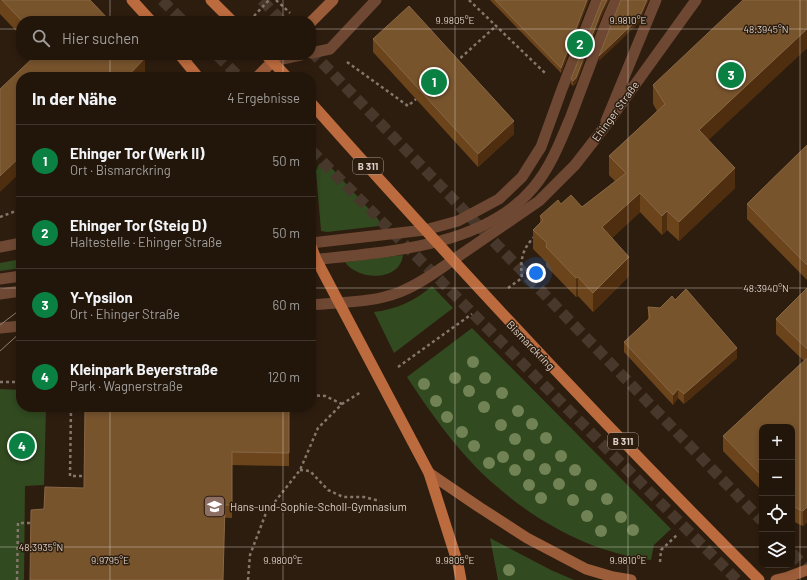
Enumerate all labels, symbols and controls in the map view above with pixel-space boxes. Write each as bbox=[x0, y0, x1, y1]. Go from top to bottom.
text: 9.9805°E bbox=[435, 14, 475, 26]
text: 9.9810°E bbox=[609, 14, 647, 26]
search box bbox=[16, 16, 316, 60]
text: 48.3945°N bbox=[743, 23, 789, 35]
icon: search bbox=[30, 27, 52, 49]
text: Hier suchen bbox=[62, 29, 139, 47]
pin: 2 bbox=[567, 29, 593, 59]
pin: 3 bbox=[718, 60, 744, 90]
pin: 1 bbox=[421, 67, 447, 97]
street label: Ehinger Straße bbox=[589, 78, 641, 144]
text: In der Nähe bbox=[32, 88, 117, 108]
text: 4 Ergebnisse bbox=[227, 90, 300, 106]
text: Ehinger Tor (Werk II) bbox=[70, 144, 204, 162]
text: 1 bbox=[43, 153, 47, 169]
text: 50 m bbox=[273, 153, 300, 169]
road number: B 311 bbox=[353, 158, 383, 174]
text: Ort · Bismarckring bbox=[70, 162, 171, 178]
text: Ehinger Tor (Steig D) bbox=[70, 216, 206, 234]
text: 2 bbox=[41, 225, 49, 241]
text: 50 m bbox=[273, 225, 300, 241]
text: Haltestelle · Ehinger Straße bbox=[70, 234, 222, 250]
your location bbox=[526, 263, 546, 283]
text: 48.3940°N bbox=[743, 282, 789, 294]
text: Y-Ypsilon bbox=[70, 288, 133, 306]
text: 3 bbox=[41, 297, 49, 313]
text: 60 m bbox=[273, 297, 300, 313]
text: Ort · Ehinger Straße bbox=[70, 306, 180, 322]
street label: Bismarckring bbox=[504, 318, 558, 372]
text: Kleinpark Beyerstraße bbox=[70, 360, 218, 378]
text: 4 bbox=[41, 369, 49, 385]
text: 120 m bbox=[268, 369, 300, 385]
text: Park · Wagnerstraße bbox=[70, 378, 183, 394]
map controls bbox=[759, 424, 795, 568]
button: + bbox=[759, 424, 795, 460]
pin: 4 bbox=[9, 431, 35, 461]
road number: B 311 bbox=[608, 433, 638, 449]
button: − bbox=[759, 460, 795, 496]
school or university icon: Hans-und-Sophie-Scholl-Gymnasium bbox=[202, 493, 228, 519]
button: locate bbox=[759, 496, 795, 532]
place label: Hans-und-Sophie-Scholl-Gymnasium bbox=[230, 500, 407, 513]
button: layers bbox=[759, 532, 795, 568]
text: 48.3935°N bbox=[19, 541, 63, 553]
text: 9.9795°E bbox=[91, 554, 129, 566]
text: 9.9800°E bbox=[263, 554, 303, 566]
text: 9.9805°E bbox=[435, 554, 475, 566]
text: 9.9810°E bbox=[609, 554, 647, 566]

